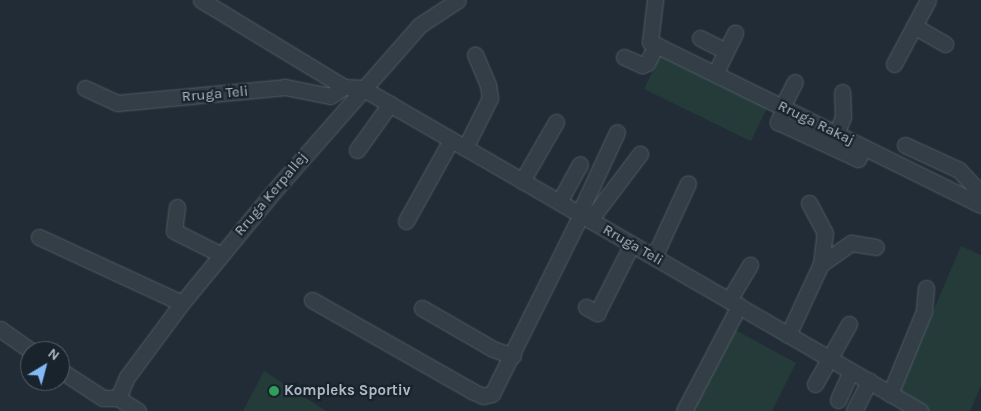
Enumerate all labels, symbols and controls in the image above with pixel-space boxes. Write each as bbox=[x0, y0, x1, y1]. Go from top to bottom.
street label: Rruga Teli bbox=[181, 82, 249, 106]
street label: Rruga Rakaj bbox=[775, 97, 857, 149]
street label: Rruga Kerpallej bbox=[231, 148, 311, 240]
street label: Rruga Teli bbox=[600, 221, 666, 269]
north arrow bbox=[20, 341, 70, 391]
text: N bbox=[45, 345, 63, 364]
place label: Kompleks Sportiv bbox=[284, 382, 410, 400]
marker: Kompleks Sportiv bbox=[268, 385, 280, 397]

